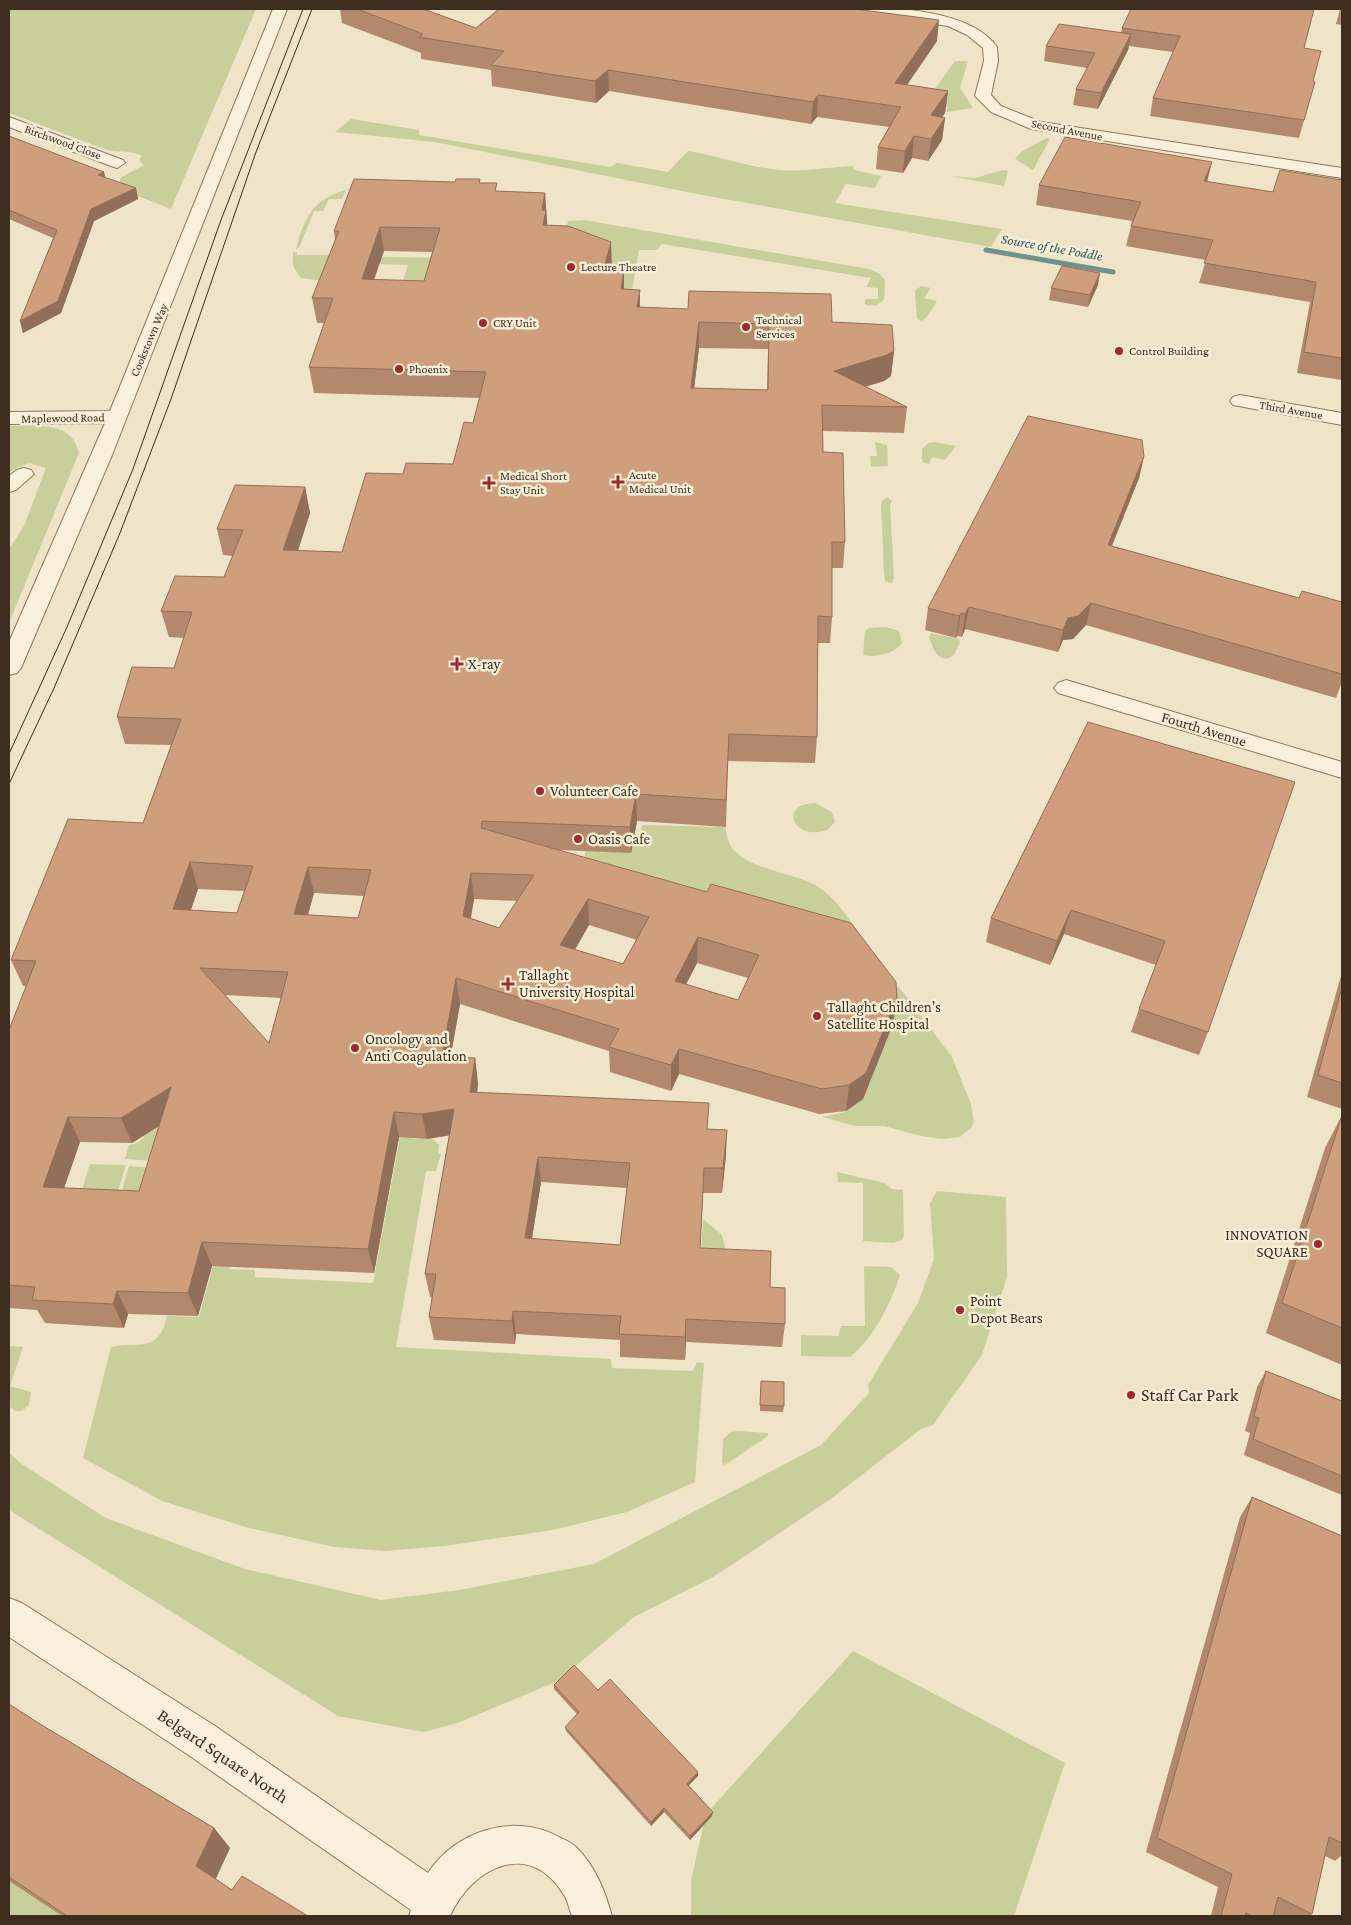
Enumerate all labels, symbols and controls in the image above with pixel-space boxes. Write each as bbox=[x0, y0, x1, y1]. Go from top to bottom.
street label: Second Avenue bbox=[1030, 116, 1104, 144]
street label: Birchwood Close bbox=[23, 122, 103, 162]
water label: Source of the Poddle bbox=[1000, 230, 1105, 264]
place label: Lecture Theatre bbox=[581, 260, 656, 274]
marker: Lecture Theatre bbox=[565, 261, 577, 273]
street label: Cookstown Way bbox=[127, 301, 171, 379]
place label: Technical Services bbox=[756, 313, 802, 341]
place label: CRY Unit bbox=[493, 316, 537, 330]
marker: CRY Unit bbox=[477, 317, 489, 329]
marker: Technical Services bbox=[740, 321, 752, 333]
place label: Control Building bbox=[1129, 344, 1209, 358]
marker: Control Building bbox=[1113, 345, 1125, 357]
place label: Phoenix bbox=[409, 362, 448, 376]
marker: Phoenix bbox=[393, 363, 405, 375]
street label: Third Avenue bbox=[1258, 398, 1324, 422]
street label: Maplewood Road bbox=[21, 410, 106, 426]
place label: Acute Medical Unit bbox=[629, 468, 692, 496]
place label: Medical Short Stay Unit bbox=[500, 469, 568, 497]
marker: Acute Medical Unit bbox=[611, 475, 625, 489]
marker: Medical Short Stay Unit bbox=[482, 476, 496, 490]
place label: X-ray bbox=[468, 656, 501, 673]
marker: X-ray bbox=[450, 657, 464, 671]
street label: Fourth Avenue bbox=[1160, 709, 1249, 750]
place label: Volunteer Cafe bbox=[550, 783, 639, 799]
marker: Volunteer Cafe bbox=[534, 785, 546, 797]
place label: Oasis Cafe bbox=[588, 831, 651, 847]
marker: Oasis Cafe bbox=[572, 833, 584, 845]
place label: Tallaght University Hospital bbox=[519, 967, 635, 1001]
marker: Tallaght University Hospital bbox=[501, 977, 515, 991]
place label: Tallaght Children’s Satellite Hospital bbox=[827, 999, 941, 1033]
marker: Tallaght Children’s Satellite Hospital bbox=[811, 1010, 823, 1022]
place label: Oncology and Anti Coagulation bbox=[365, 1031, 467, 1065]
marker: Oncology and Anti Coagulation bbox=[349, 1042, 361, 1054]
place label: INNOVATION SQUARE bbox=[1225, 1227, 1308, 1260]
marker: INNOVATION SQUARE bbox=[1312, 1238, 1324, 1250]
place label: Point Depot Bears bbox=[970, 1293, 1043, 1327]
marker: Point Depot Bears bbox=[954, 1304, 966, 1316]
place label: Staff Car Park bbox=[1141, 1385, 1239, 1405]
marker: Staff Car Park bbox=[1125, 1389, 1137, 1401]
street label: Belgard Square North bbox=[154, 1705, 293, 1807]

